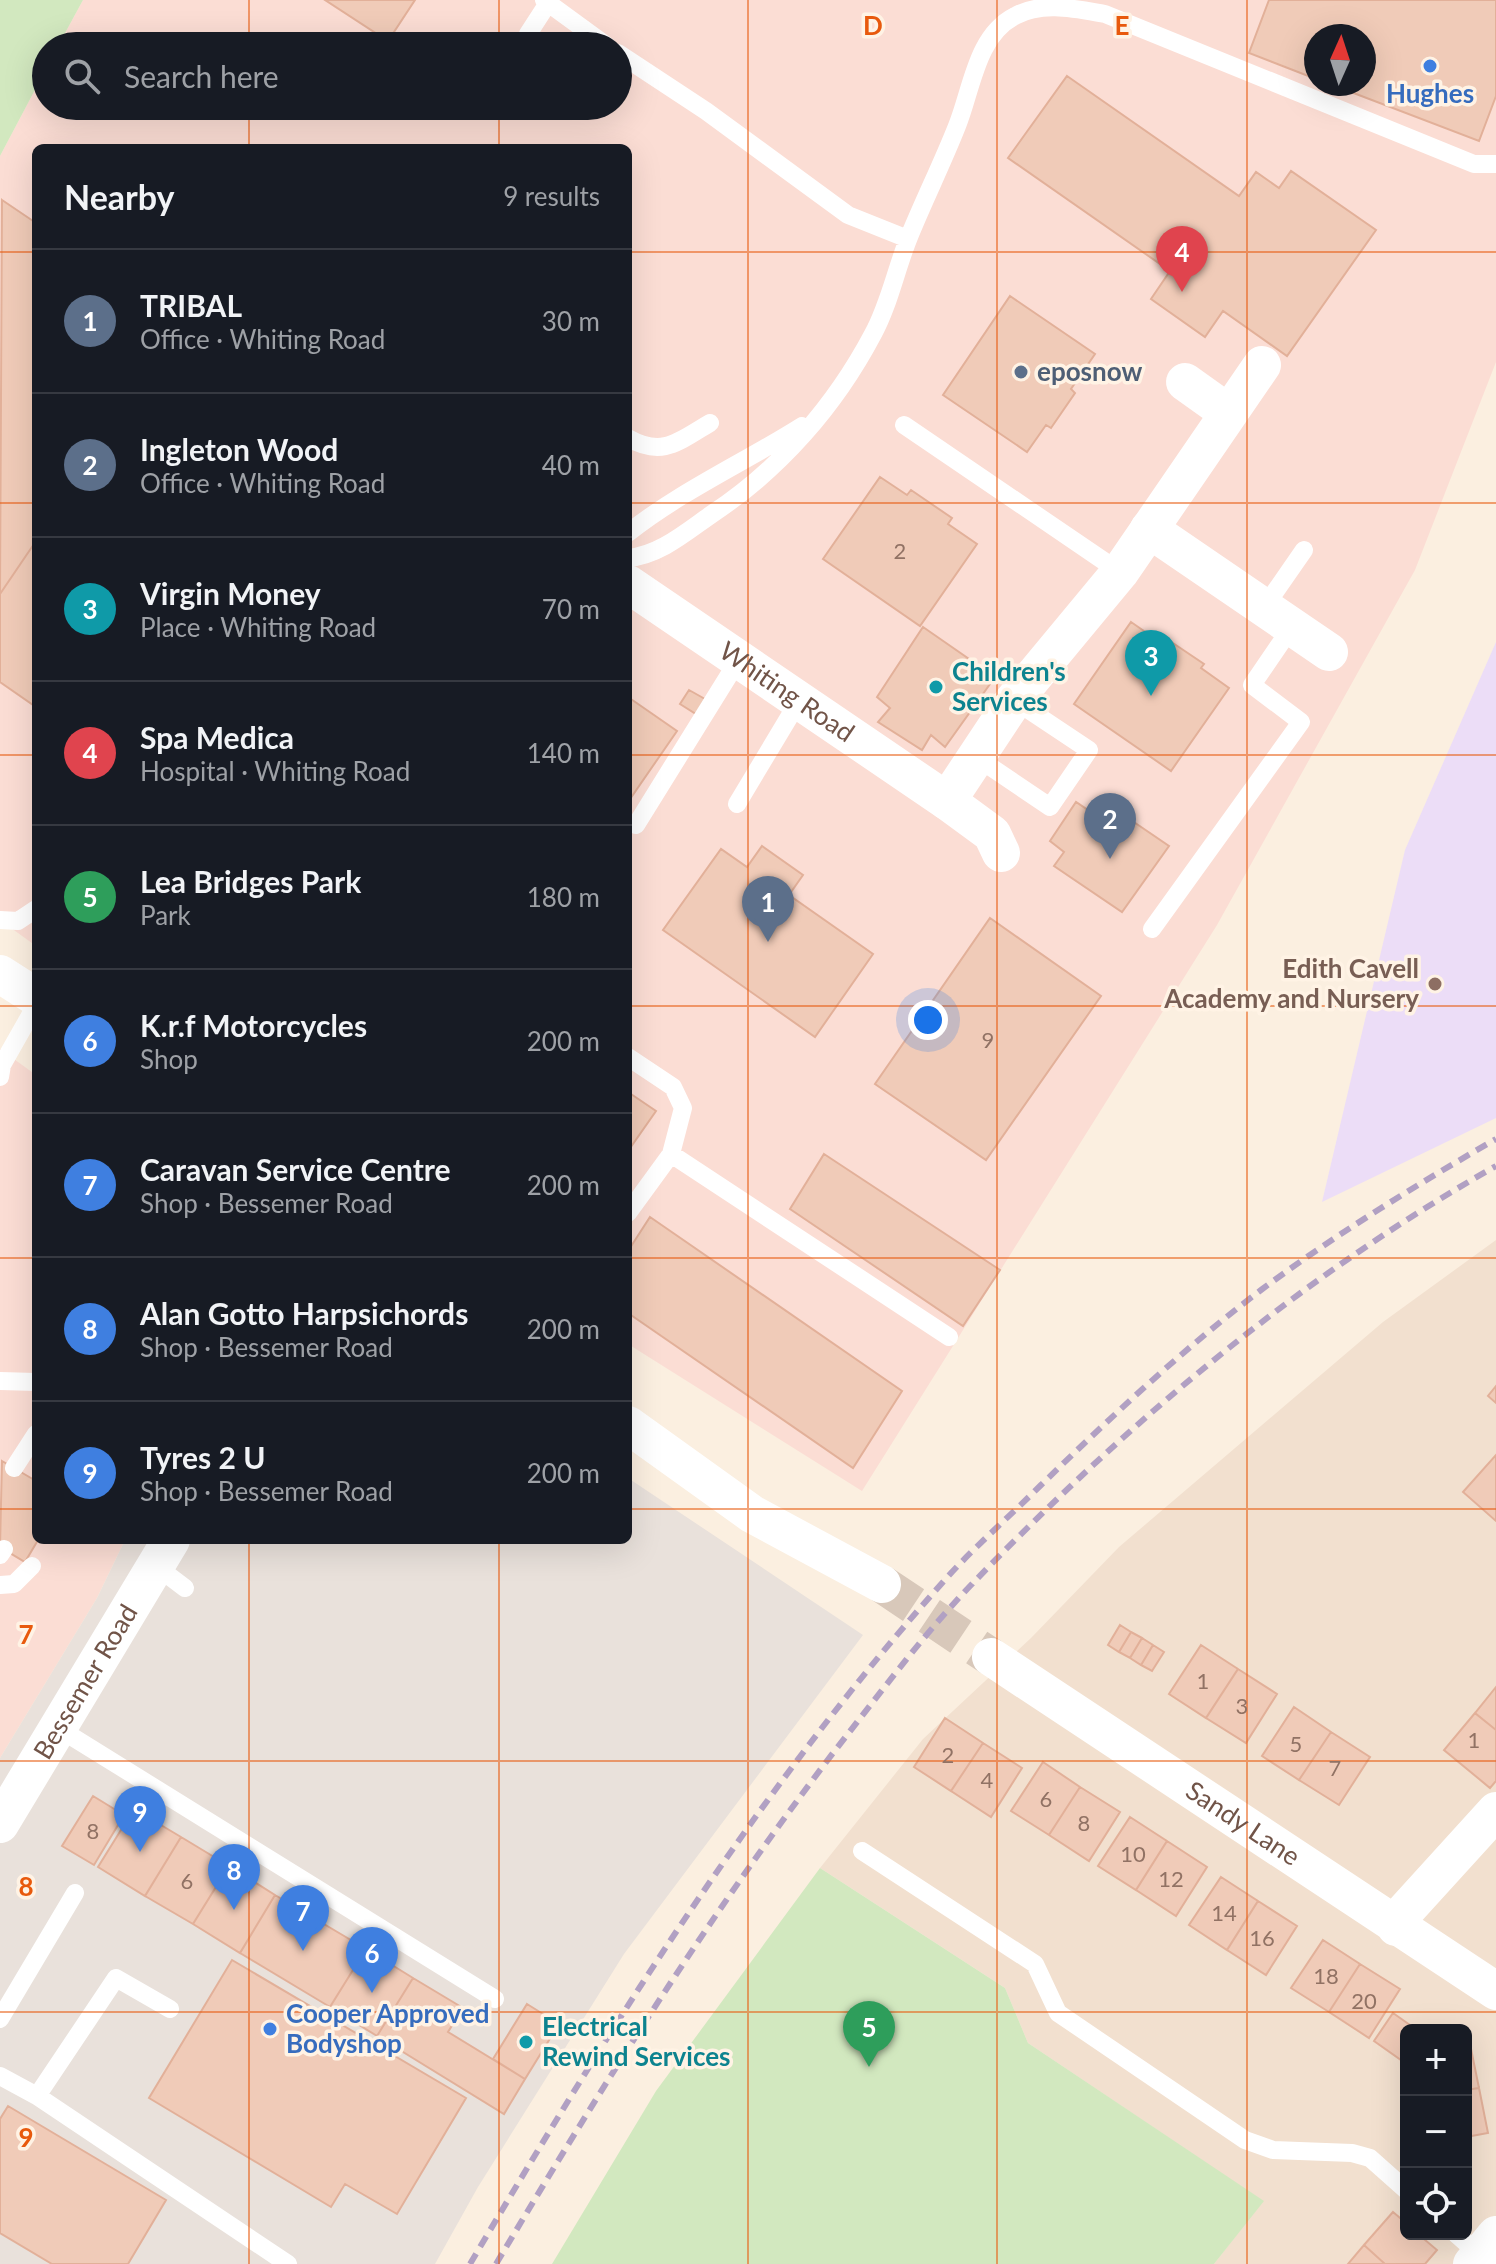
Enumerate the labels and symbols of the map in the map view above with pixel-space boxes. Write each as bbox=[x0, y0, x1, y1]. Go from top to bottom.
text: D bbox=[863, 9, 883, 41]
text: E bbox=[1115, 9, 1129, 41]
north arrow bbox=[1304, 24, 1376, 96]
marker: Hughes bbox=[1421, 57, 1439, 75]
place label: Hughes bbox=[1386, 77, 1474, 109]
pin: 4 bbox=[1156, 226, 1208, 292]
place label: eposnow bbox=[1037, 355, 1142, 387]
marker: eposnow bbox=[1012, 363, 1030, 381]
house number: 2 bbox=[894, 537, 906, 564]
pin: 3 bbox=[1125, 630, 1177, 696]
street label: Whiting Road bbox=[714, 634, 861, 748]
place label: Children's Services bbox=[952, 655, 1066, 717]
marker: Children's Services bbox=[927, 678, 945, 696]
pin: 2 bbox=[1084, 793, 1136, 859]
pin: 1 bbox=[742, 876, 794, 942]
place label: Edith Cavell Academy and Nursery bbox=[1163, 952, 1419, 1014]
marker: Edith Cavell Academy and Nursery bbox=[1426, 975, 1444, 993]
your location bbox=[908, 1000, 948, 1040]
house number: 9 bbox=[982, 1026, 994, 1053]
street label: Bessemer Road bbox=[26, 1598, 144, 1765]
text: 7 bbox=[18, 1618, 34, 1650]
house number: 1 bbox=[1197, 1667, 1209, 1694]
house number: 3 bbox=[1236, 1692, 1248, 1719]
house number: 1 bbox=[1468, 1726, 1480, 1753]
house number: 5 bbox=[1290, 1730, 1302, 1757]
house number: 2 bbox=[942, 1741, 954, 1768]
house number: 7 bbox=[1329, 1754, 1341, 1781]
house number: 4 bbox=[981, 1766, 994, 1793]
street label: Sandy Lane bbox=[1180, 1774, 1306, 1872]
house number: 6 bbox=[1040, 1785, 1052, 1812]
pin: 9 bbox=[114, 1786, 166, 1852]
house number: 8 bbox=[1078, 1809, 1090, 1836]
house number: 8 bbox=[87, 1817, 99, 1844]
house number: 10 bbox=[1120, 1840, 1146, 1867]
pin: 8 bbox=[208, 1844, 260, 1910]
house number: 12 bbox=[1158, 1865, 1184, 1892]
house number: 6 bbox=[181, 1867, 193, 1894]
text: 8 bbox=[18, 1870, 34, 1902]
pin: 7 bbox=[277, 1885, 329, 1951]
house number: 14 bbox=[1211, 1899, 1237, 1926]
house number: 16 bbox=[1249, 1924, 1275, 1951]
pin: 6 bbox=[346, 1927, 398, 1993]
house number: 18 bbox=[1313, 1962, 1339, 1989]
house number: 20 bbox=[1351, 1987, 1377, 2014]
place label: Cooper Approved Bodyshop bbox=[286, 1997, 489, 2059]
pin: 5 bbox=[843, 2001, 895, 2067]
place label: Electrical Rewind Services bbox=[542, 2010, 731, 2072]
marker: Cooper Approved Bodyshop bbox=[261, 2020, 279, 2038]
marker: Electrical Rewind Services bbox=[517, 2033, 535, 2051]
text: 9 bbox=[18, 2121, 34, 2153]

